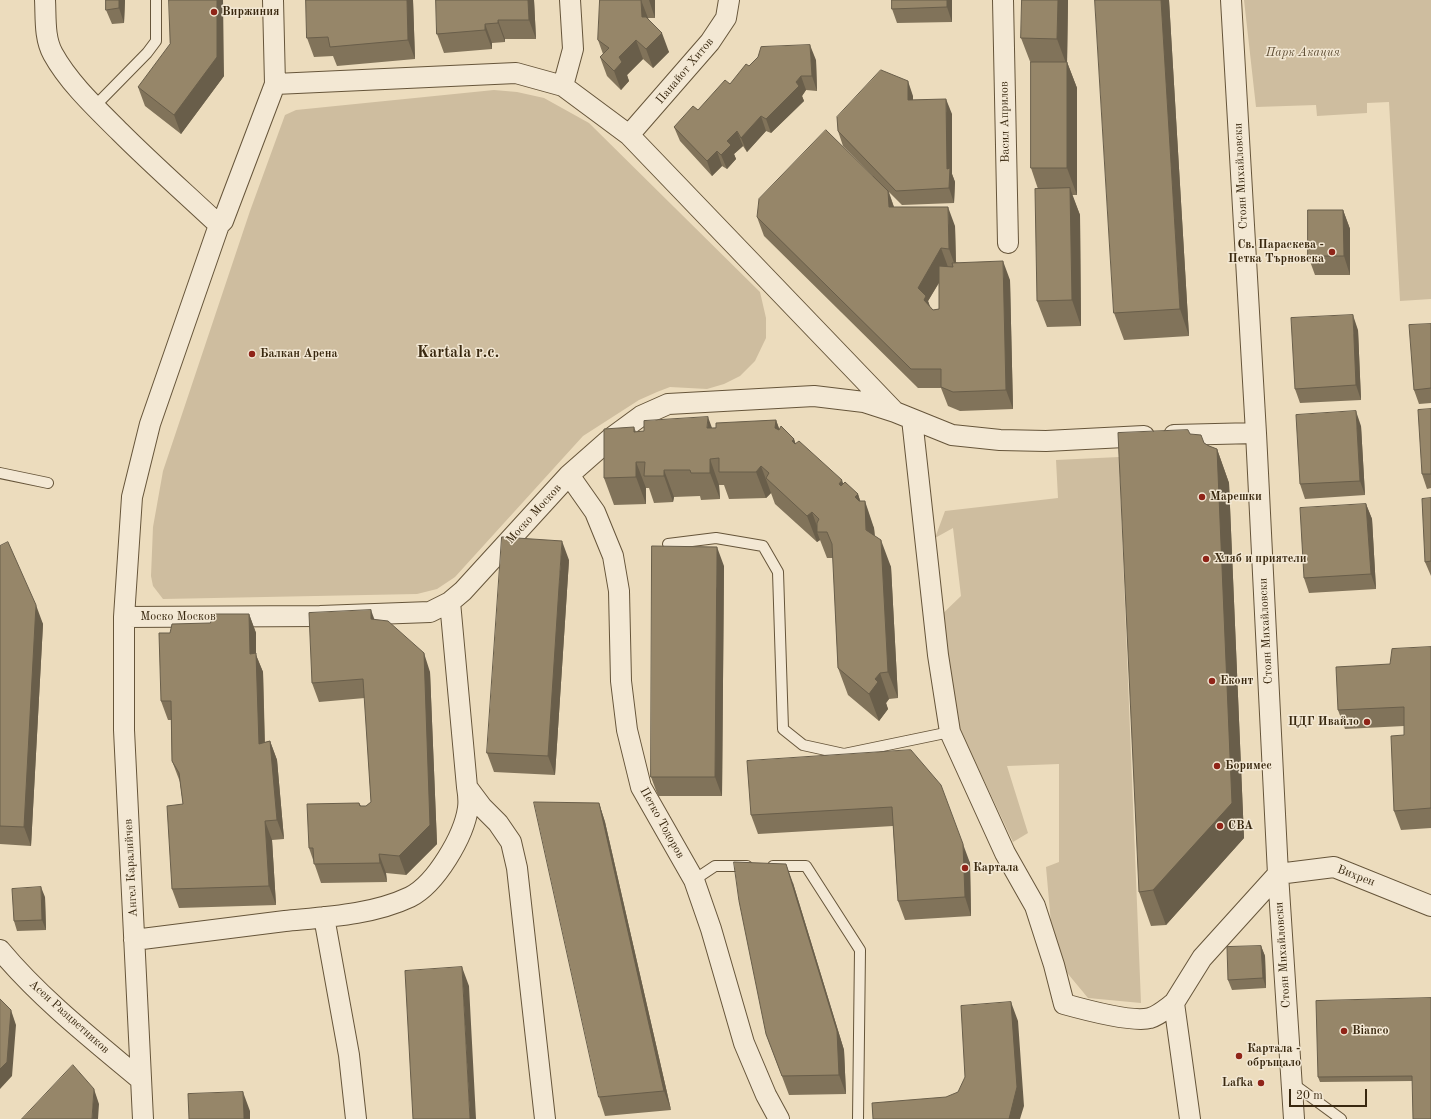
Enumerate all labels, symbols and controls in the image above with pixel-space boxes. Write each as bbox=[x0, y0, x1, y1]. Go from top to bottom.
place label: Виржиния bbox=[222, 5, 279, 19]
marker: Виржиния bbox=[209, 7, 219, 17]
street label: Панайот Хитов bbox=[653, 35, 717, 107]
park label: Парк Акация bbox=[1266, 46, 1340, 60]
street label: Васил Априлов bbox=[997, 81, 1013, 163]
street label: Стоян Михайловски bbox=[1231, 122, 1251, 230]
place label: Св. Параскева - Петка Търновска bbox=[1228, 238, 1324, 266]
marker: Св. Параскева - Петка Търновска bbox=[1327, 247, 1337, 257]
district label: Kartala r.c. bbox=[417, 343, 499, 363]
place label: Балкан Арена bbox=[260, 347, 338, 361]
marker: Балкан Арена bbox=[247, 349, 257, 359]
street label: Моско Москов bbox=[503, 481, 565, 547]
place label: Марешки bbox=[1210, 490, 1262, 504]
marker: Марешки bbox=[1197, 492, 1207, 502]
place label: Хляб и приятели bbox=[1214, 552, 1307, 566]
marker: Хляб и приятели bbox=[1201, 554, 1211, 564]
street label: Стоян Михайловски bbox=[1256, 577, 1276, 685]
street label: Моско Москов bbox=[140, 610, 216, 624]
place label: Еконт bbox=[1220, 674, 1253, 688]
marker: Еконт bbox=[1207, 676, 1217, 686]
place label: ЦДГ Ивайло bbox=[1288, 715, 1359, 729]
marker: ЦДГ Ивайло bbox=[1362, 717, 1372, 727]
place label: Боримес bbox=[1225, 759, 1272, 773]
marker: Боримес bbox=[1212, 761, 1222, 771]
street label: Петко Тодоров bbox=[637, 785, 687, 861]
street label: Ангел Каралийчев bbox=[121, 819, 141, 917]
place label: CBA bbox=[1228, 819, 1253, 833]
marker: CBA bbox=[1215, 821, 1225, 831]
place label: Картала bbox=[973, 861, 1019, 875]
street label: Вихрен bbox=[1335, 862, 1377, 890]
marker: Картала bbox=[960, 863, 970, 873]
street label: Стоян Михайловски bbox=[1272, 901, 1294, 1009]
street label: Асен Разцветников bbox=[26, 977, 112, 1057]
place label: Bianco bbox=[1352, 1024, 1389, 1038]
marker: Bianco bbox=[1339, 1026, 1349, 1036]
place label: Картала - обръщало bbox=[1247, 1042, 1301, 1070]
marker: Картала - обръщало bbox=[1234, 1051, 1244, 1061]
place label: Lafka bbox=[1222, 1076, 1253, 1090]
marker: Lafka bbox=[1256, 1078, 1266, 1088]
scale bar bbox=[1291, 1081, 1369, 1107]
text: 20 m bbox=[1296, 1090, 1323, 1102]

